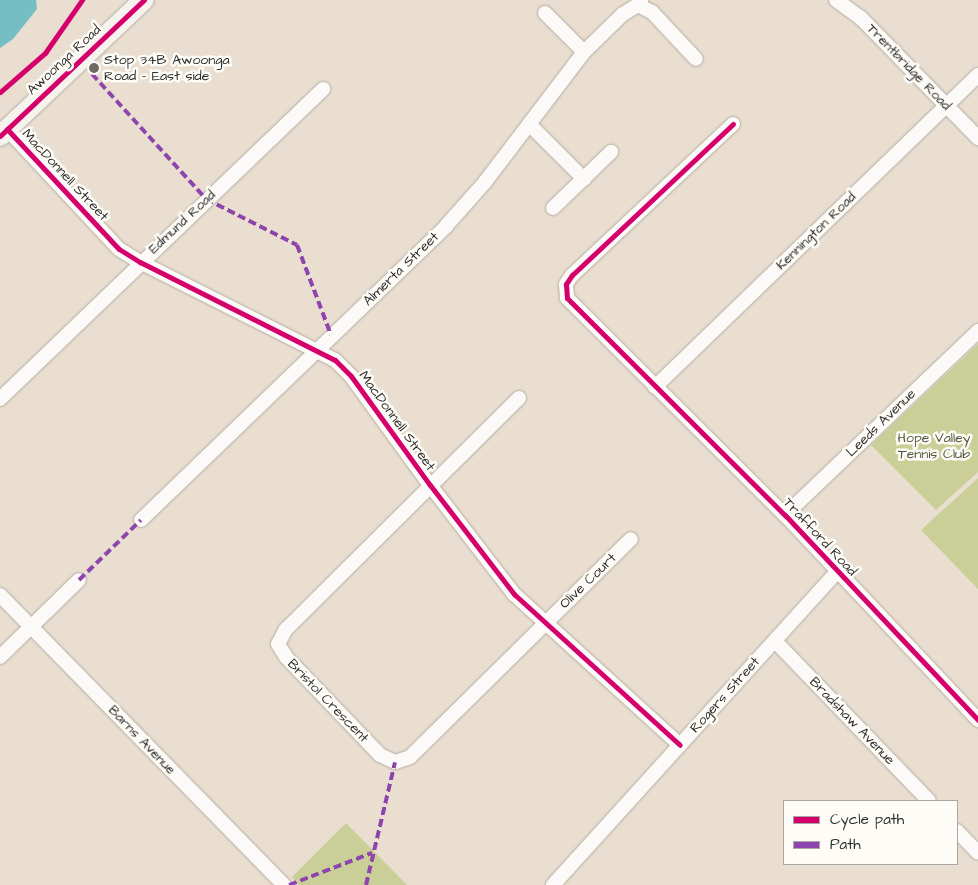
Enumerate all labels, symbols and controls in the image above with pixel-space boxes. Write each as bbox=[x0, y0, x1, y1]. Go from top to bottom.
street label: Trentbridge Road bbox=[863, 20, 955, 114]
street label: Awoonga Road bbox=[23, 21, 105, 99]
place label: Stop 34B Awoonga Road - East side bbox=[104, 52, 230, 84]
marker: Stop 34B Awoonga Road - East side bbox=[88, 62, 100, 74]
street label: MacDonnell Street bbox=[18, 126, 112, 224]
street label: Edmund Road bbox=[145, 187, 219, 257]
street label: Kennington Road bbox=[773, 189, 859, 273]
street label: Almerta Street bbox=[360, 229, 442, 309]
street label: MacDonnell Street bbox=[355, 368, 439, 474]
street label: Leeds Avenue bbox=[843, 386, 919, 460]
park label: Hope Valley Tennis Club bbox=[898, 430, 970, 462]
street label: Trafford Road bbox=[780, 494, 860, 580]
street label: Olive Court bbox=[556, 550, 620, 612]
street label: Rogers Street bbox=[687, 654, 763, 736]
street label: Bristol Crescent bbox=[284, 656, 372, 746]
street label: Bradshaw Avenue bbox=[806, 674, 898, 768]
street label: Barns Avenue bbox=[105, 702, 179, 778]
legend bbox=[783, 800, 958, 865]
text: Cycle path bbox=[830, 809, 904, 830]
text: Path bbox=[830, 834, 861, 855]

